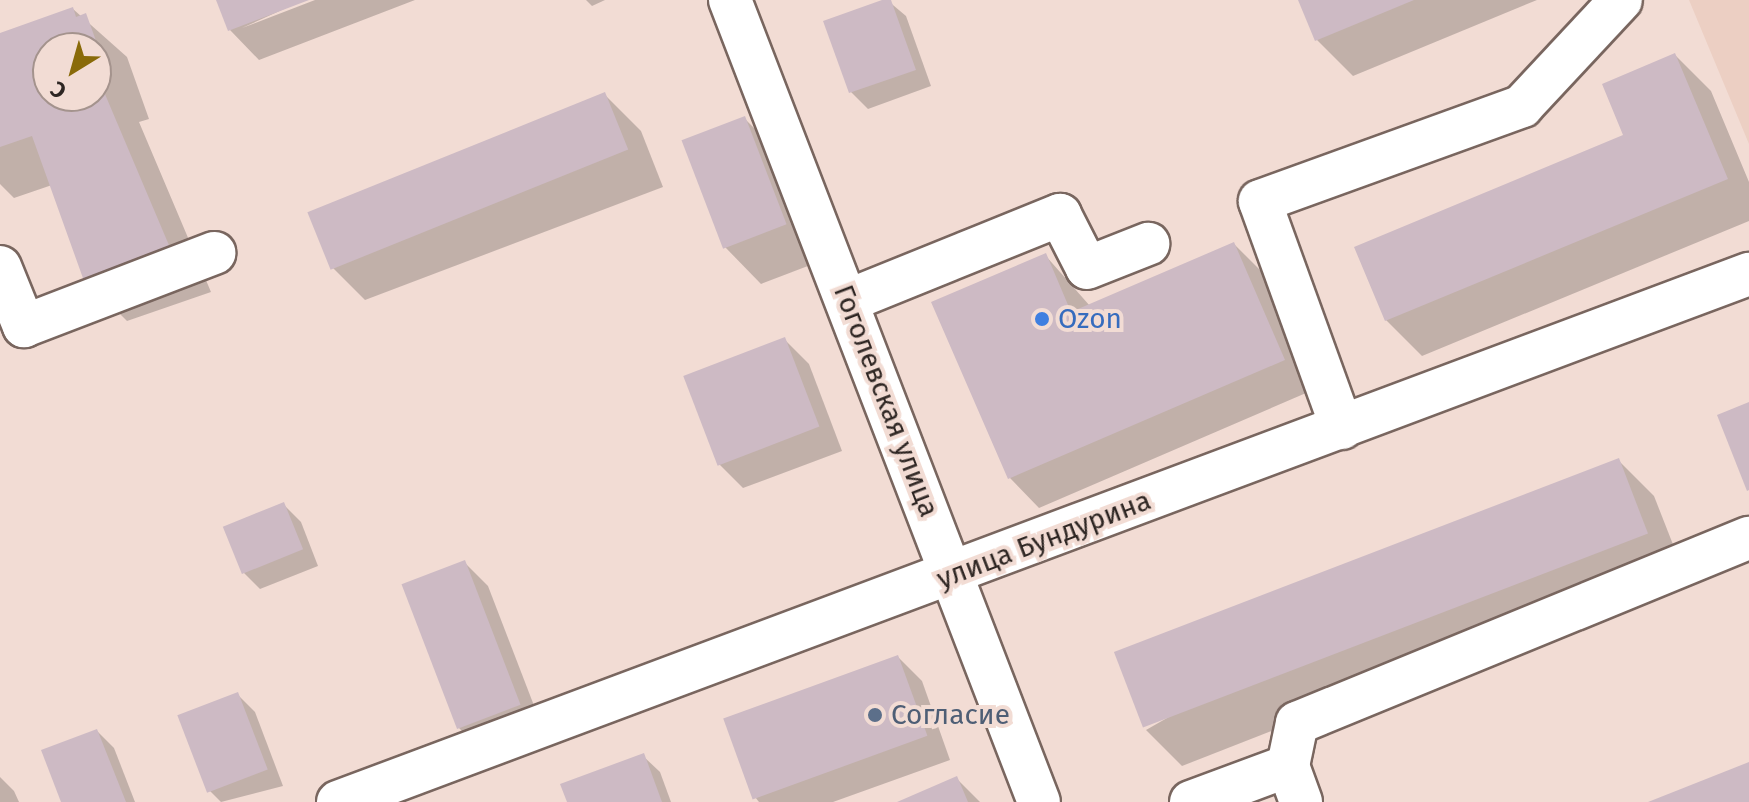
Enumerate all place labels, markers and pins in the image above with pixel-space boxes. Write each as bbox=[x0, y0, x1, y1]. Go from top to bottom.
place label: Ozon bbox=[1058, 302, 1122, 336]
marker: Ozon bbox=[1033, 310, 1051, 328]
place label: Согласие bbox=[891, 698, 1010, 732]
marker: Согласие bbox=[866, 706, 884, 724]

